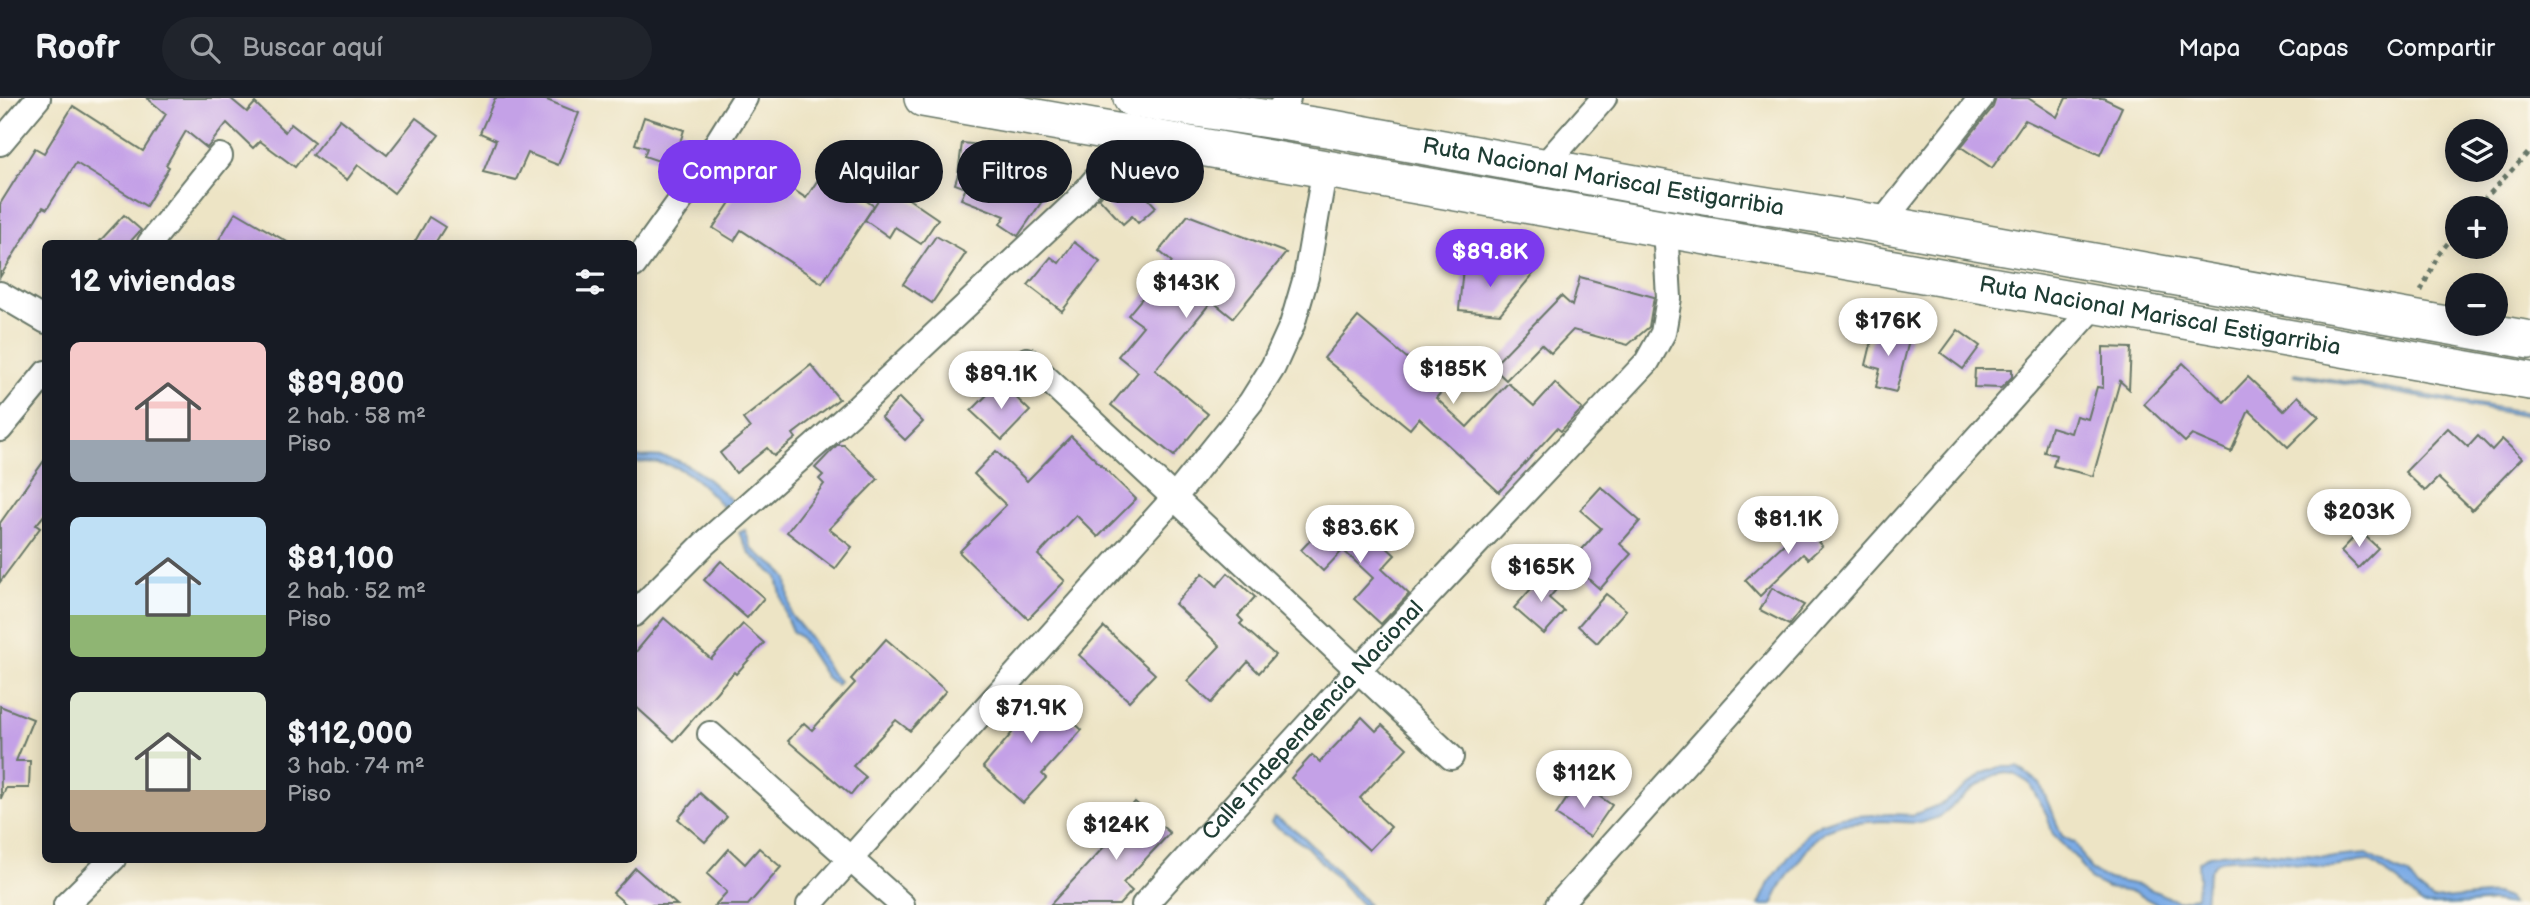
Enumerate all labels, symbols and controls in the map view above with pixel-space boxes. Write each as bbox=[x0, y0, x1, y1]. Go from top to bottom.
search box bbox=[162, 17, 652, 80]
text: Roofr bbox=[35, 28, 120, 68]
icon: search bbox=[186, 29, 224, 67]
text: Buscar aquí bbox=[242, 33, 383, 64]
text: Mapa bbox=[2179, 34, 2240, 63]
text: Capas bbox=[2278, 34, 2348, 63]
text: Compartir bbox=[2386, 34, 2495, 63]
map controls bbox=[2445, 119, 2508, 336]
button: layers bbox=[2445, 119, 2508, 182]
street label: Ruta Nacional Mariscal Estigarribia bbox=[1420, 132, 1786, 222]
chip: Comprar bbox=[658, 140, 801, 203]
chip: Alquilar bbox=[815, 140, 943, 203]
chip: Filtros bbox=[957, 140, 1072, 203]
chip: Nuevo bbox=[1086, 140, 1204, 203]
button: + bbox=[2445, 196, 2508, 259]
pin: $89.8K bbox=[1433, 230, 1547, 289]
text: $89.8K bbox=[1452, 238, 1528, 266]
pin: $143K bbox=[1137, 260, 1235, 320]
icon: filters bbox=[571, 263, 609, 301]
text: 12 viviendas bbox=[70, 264, 235, 300]
text: $143K bbox=[1152, 269, 1220, 297]
street label: Ruta Nacional Mariscal Estigarribia bbox=[1977, 270, 2343, 362]
button: − bbox=[2445, 273, 2508, 336]
pin: $176K bbox=[1839, 299, 1937, 358]
text: $176K bbox=[1855, 307, 1921, 335]
pin: $185K bbox=[1404, 346, 1502, 406]
pin: $89.1K bbox=[944, 352, 1058, 411]
text: $185K bbox=[1419, 355, 1487, 383]
text: $89.1K bbox=[965, 360, 1037, 388]
text: $89,800 bbox=[287, 366, 404, 402]
icon: home bbox=[126, 370, 210, 454]
text: 2 hab. · 58 m² bbox=[287, 402, 426, 430]
text: Piso bbox=[287, 430, 331, 458]
pin: $203K bbox=[2310, 490, 2408, 549]
pin: $81.1K bbox=[1731, 496, 1845, 556]
text: $203K bbox=[2323, 498, 2395, 526]
pin: $83.6K bbox=[1303, 505, 1417, 565]
text: $81.1K bbox=[1753, 505, 1823, 533]
text: $83.6K bbox=[1321, 514, 1399, 542]
text: $81,100 bbox=[287, 541, 394, 577]
icon: home bbox=[126, 545, 210, 629]
pin: $165K bbox=[1492, 545, 1590, 604]
text: $165K bbox=[1507, 553, 1575, 581]
text: 2 hab. · 52 m² bbox=[287, 577, 426, 605]
street label: Calle Independencia Nacional bbox=[1196, 595, 1430, 846]
text: Piso bbox=[287, 605, 331, 633]
pin: $71.9K bbox=[974, 686, 1088, 745]
text: $71.9K bbox=[995, 694, 1067, 722]
text: $112,000 bbox=[287, 716, 413, 752]
icon: home bbox=[126, 720, 210, 804]
pin: $112K bbox=[1535, 750, 1633, 810]
text: 3 hab. · 74 m² bbox=[287, 752, 425, 780]
text: $112K bbox=[1552, 759, 1616, 787]
text: Piso bbox=[287, 780, 331, 808]
pin: $124K bbox=[1067, 802, 1165, 862]
text: $124K bbox=[1083, 811, 1149, 839]

